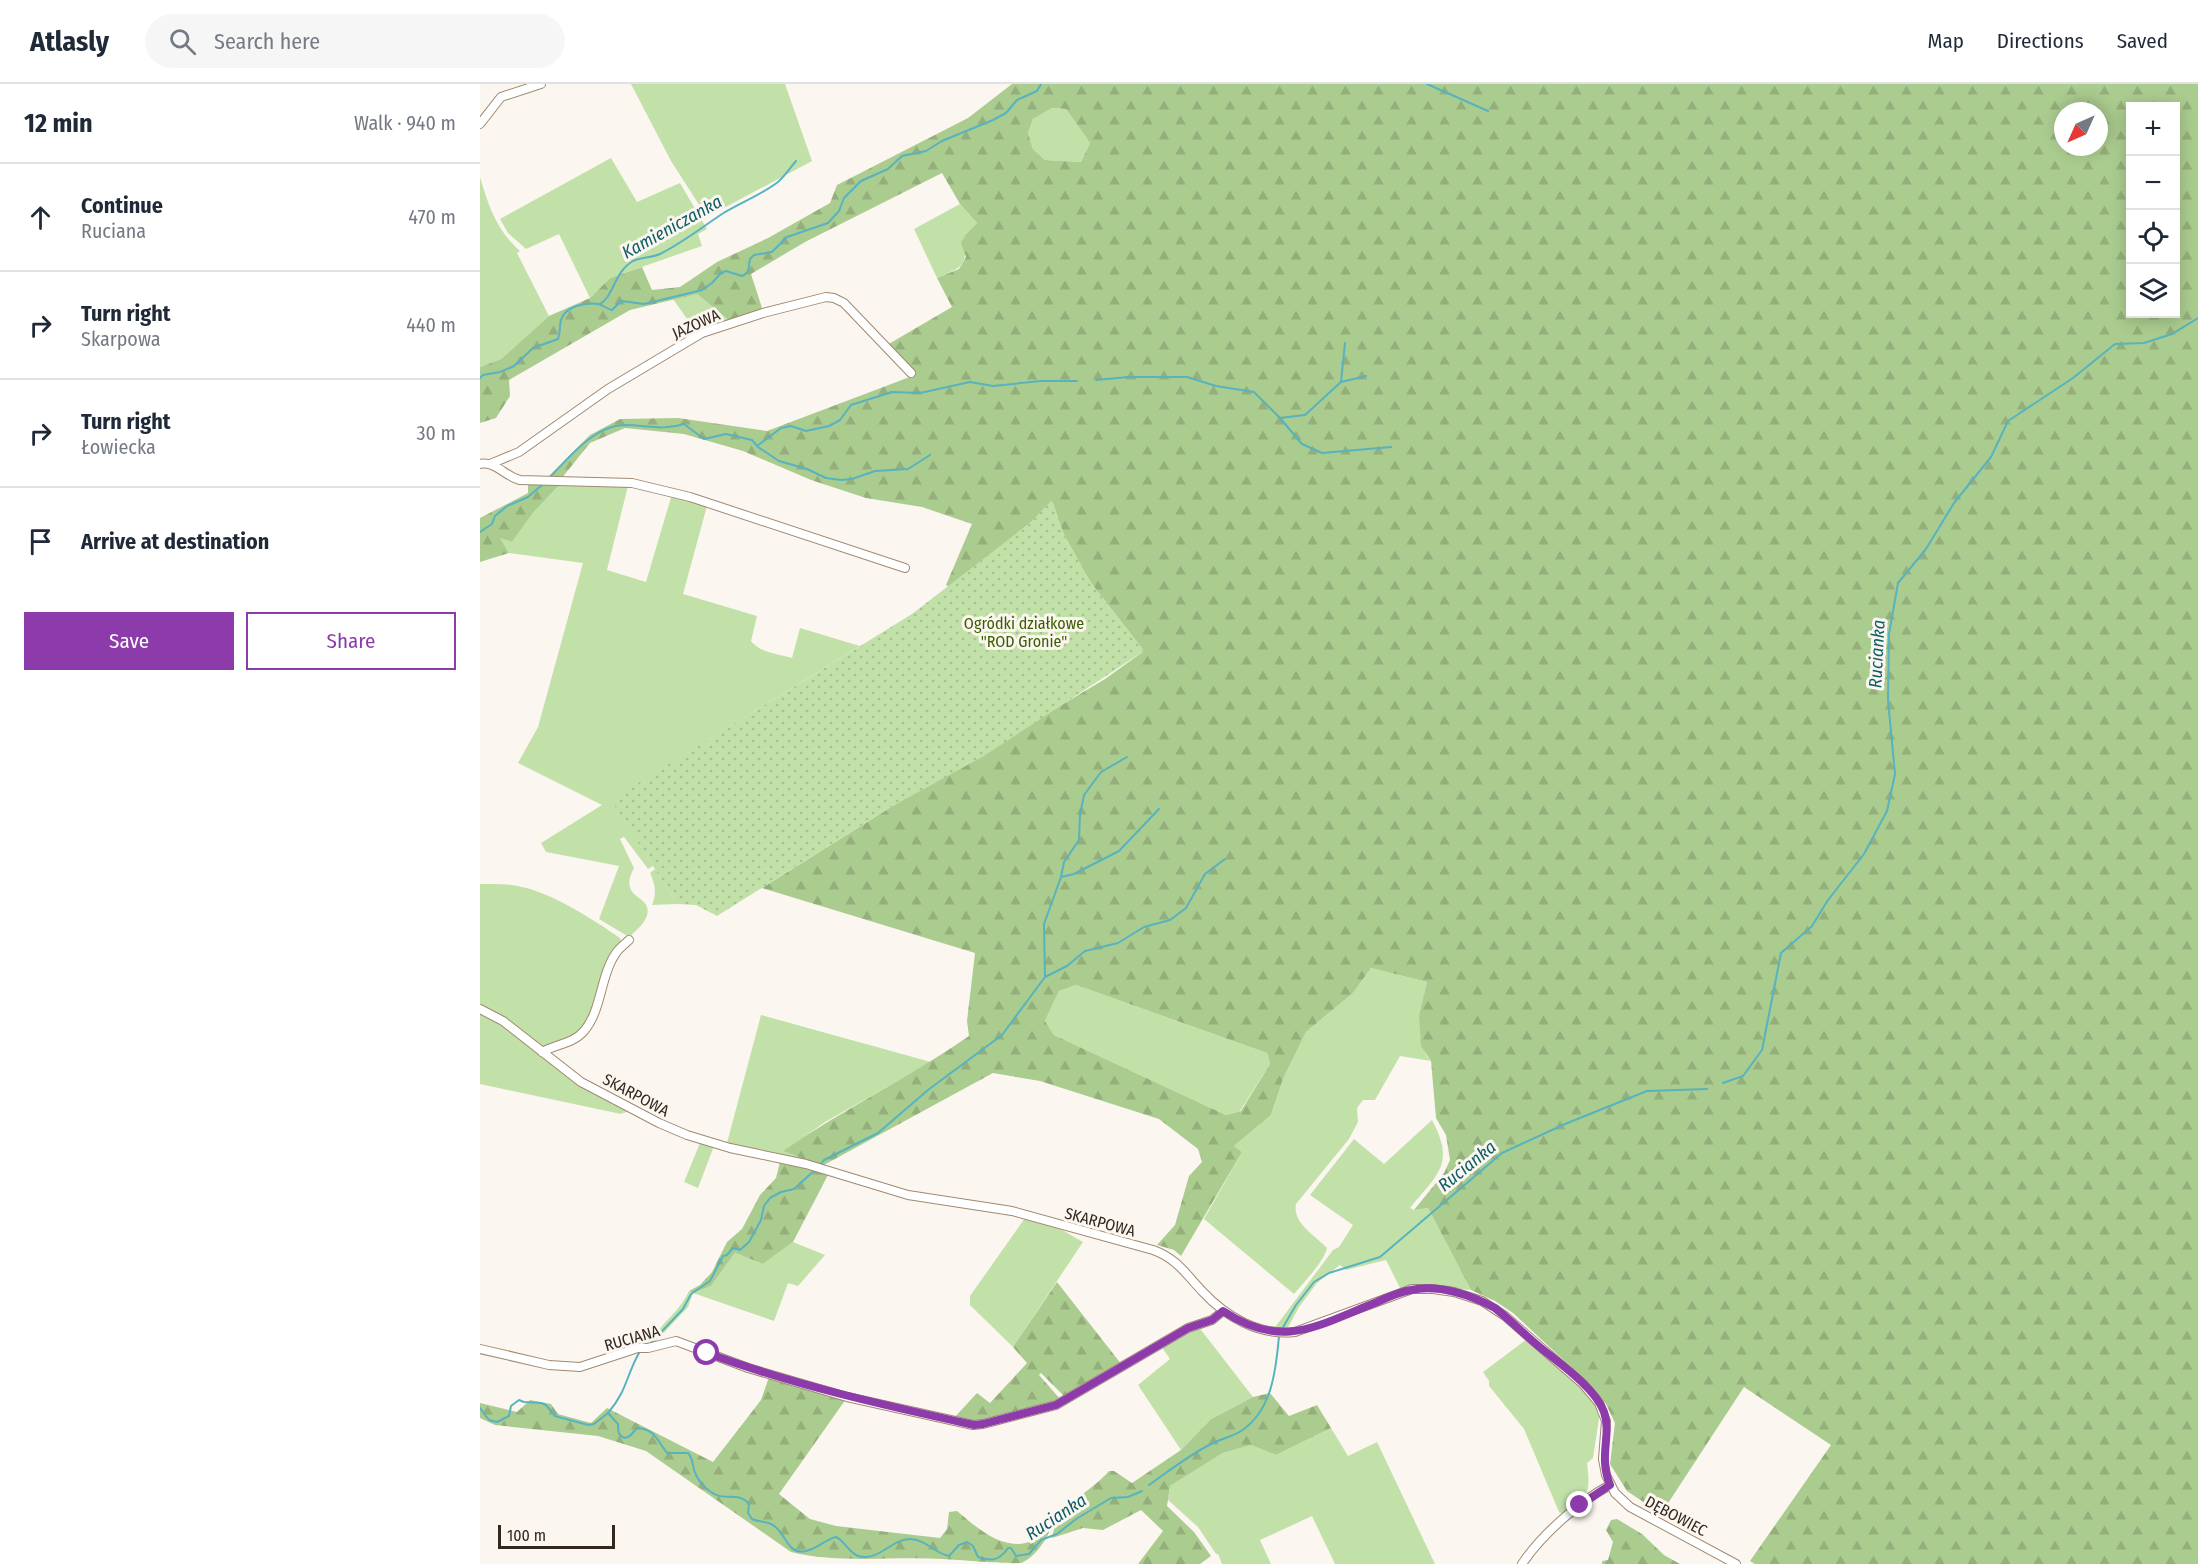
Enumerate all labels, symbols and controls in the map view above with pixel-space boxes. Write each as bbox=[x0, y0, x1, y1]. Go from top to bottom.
search box bbox=[145, 14, 565, 68]
text: Atlasly bbox=[30, 25, 109, 58]
icon: search bbox=[166, 25, 199, 58]
text: Search here bbox=[214, 28, 320, 55]
text: Map bbox=[1927, 28, 1964, 54]
text: Directions bbox=[1997, 28, 2084, 54]
text: Saved bbox=[2117, 28, 2168, 54]
north arrow bbox=[2054, 102, 2108, 156]
map controls bbox=[2126, 102, 2180, 318]
button: + bbox=[2126, 102, 2180, 156]
text: 12 min bbox=[24, 108, 93, 139]
text: Walk · 940 m bbox=[354, 111, 456, 135]
button: − bbox=[2126, 156, 2180, 210]
water label: Kamieniczanka bbox=[618, 190, 726, 264]
text: Continue bbox=[81, 192, 163, 219]
icon: ahead bbox=[24, 201, 57, 234]
text: 470 m bbox=[408, 205, 456, 229]
button: locate bbox=[2126, 210, 2180, 264]
text: Ruciana bbox=[81, 219, 146, 243]
button: layers bbox=[2126, 264, 2180, 318]
text: Turn right bbox=[81, 300, 170, 327]
street label: JAZOWA bbox=[669, 305, 723, 343]
icon: right bbox=[24, 309, 57, 342]
text: 440 m bbox=[406, 313, 456, 337]
text: Skarpowa bbox=[81, 327, 161, 351]
text: Turn right bbox=[81, 408, 170, 435]
icon: right bbox=[24, 417, 57, 450]
text: 30 m bbox=[416, 421, 456, 445]
text: Łowiecka bbox=[81, 435, 156, 459]
icon: arrive bbox=[24, 525, 57, 558]
text: Arrive at destination bbox=[81, 528, 269, 555]
button: Save bbox=[24, 612, 234, 670]
button: Share bbox=[246, 612, 456, 670]
park label: Ogródki działkowe "ROD Gronie" bbox=[964, 614, 1084, 651]
water label: Rucianka bbox=[1864, 619, 1890, 689]
street label: SKARPOWA bbox=[600, 1070, 673, 1121]
water label: Rucianka bbox=[1434, 1136, 1500, 1196]
street label: SKARPOWA bbox=[1063, 1203, 1138, 1241]
street label: RUCIANA bbox=[602, 1321, 663, 1355]
route start bbox=[693, 1339, 719, 1365]
water label: Rucianka bbox=[1021, 1489, 1091, 1545]
route end bbox=[1566, 1491, 1592, 1517]
street label: DĘBOWIEC bbox=[1642, 1492, 1710, 1540]
scale bar bbox=[498, 1522, 615, 1550]
text: 100 m bbox=[507, 1526, 546, 1545]

